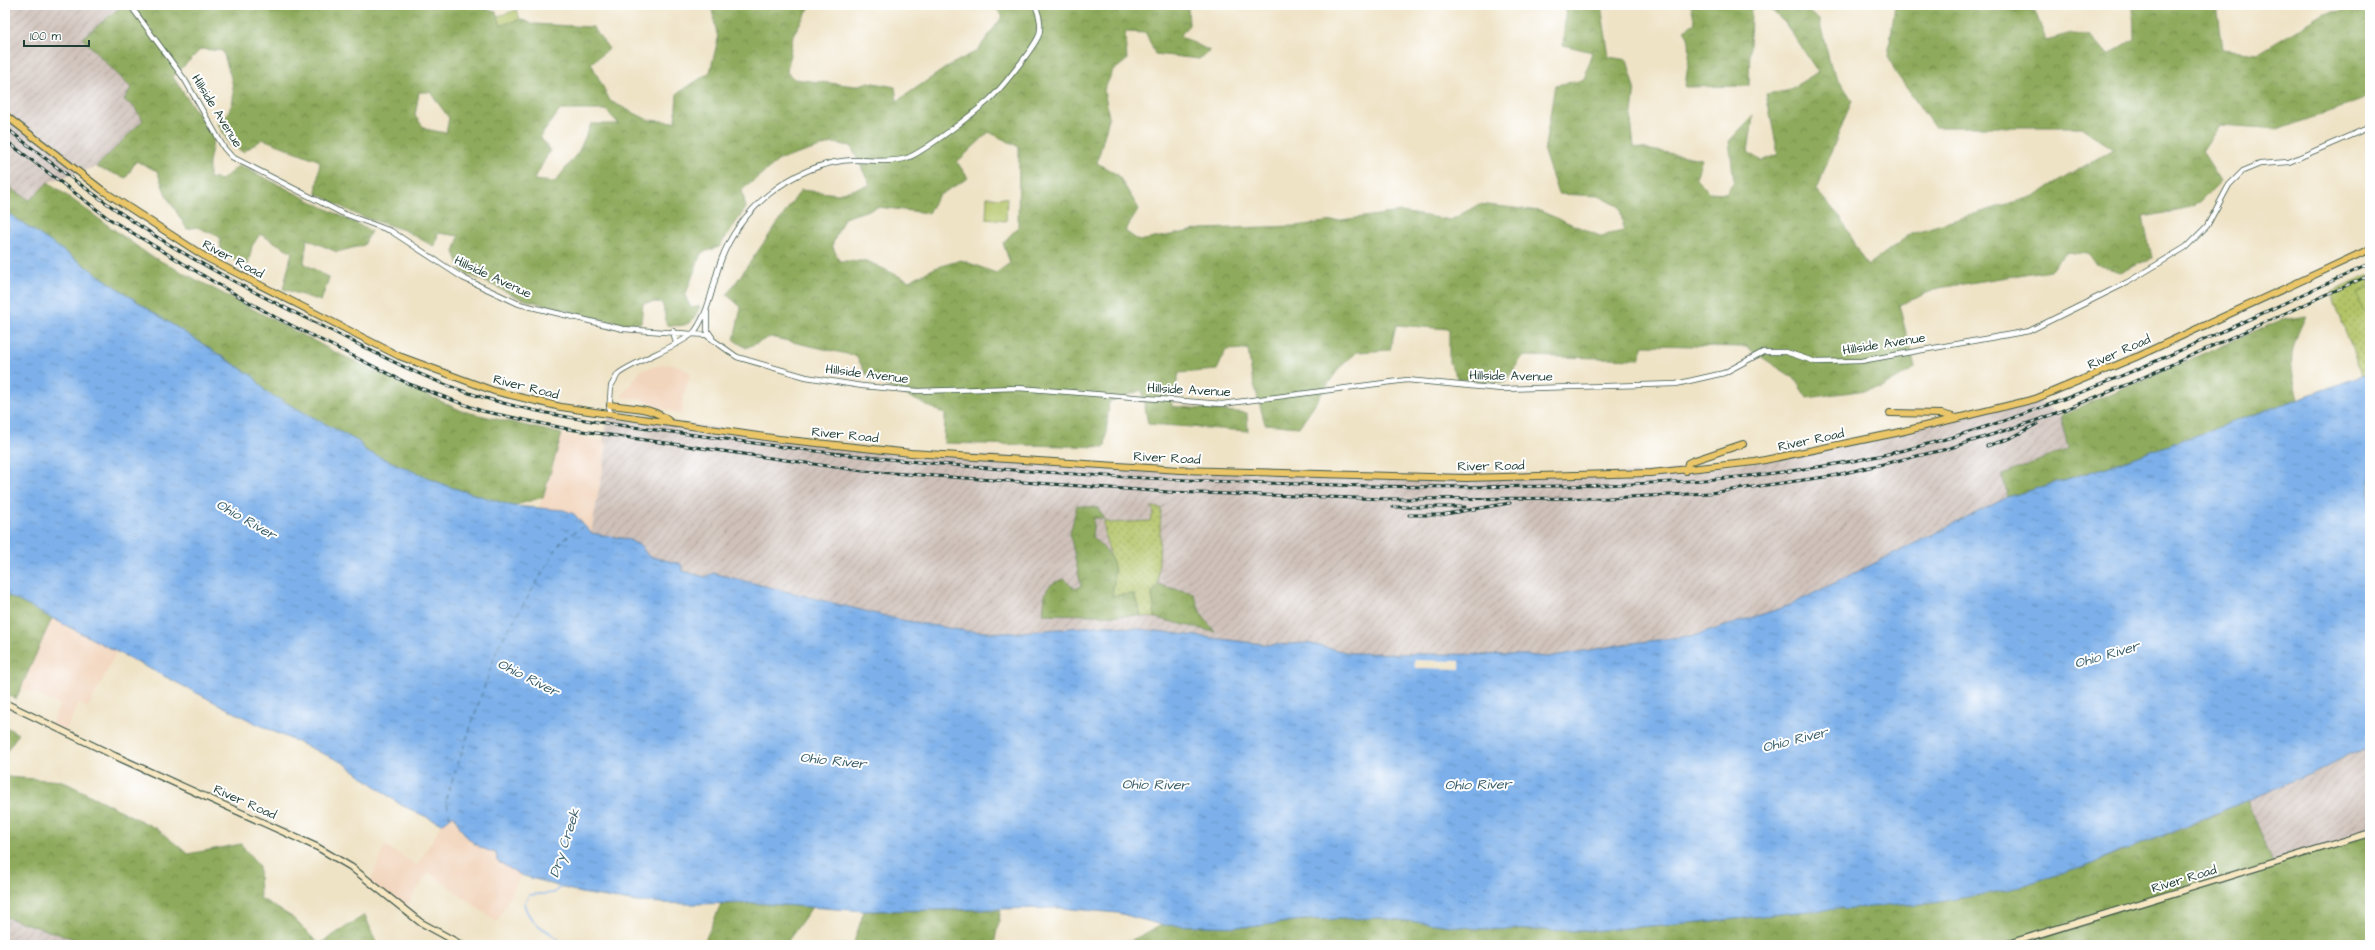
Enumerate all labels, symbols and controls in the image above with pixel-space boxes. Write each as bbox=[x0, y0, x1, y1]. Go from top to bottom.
scale bar bbox=[24, 22, 89, 48]
text: 100 m bbox=[30, 28, 61, 45]
street label: Hillside Avenue bbox=[187, 71, 247, 151]
street label: River Road bbox=[199, 235, 267, 283]
street label: Hillside Avenue bbox=[451, 251, 535, 303]
street label: Hillside Avenue bbox=[1841, 329, 1927, 359]
street label: River Road bbox=[2085, 330, 2154, 374]
street label: Hillside Avenue bbox=[824, 360, 910, 388]
street label: Hillside Avenue bbox=[1469, 366, 1553, 386]
street label: River Road bbox=[491, 370, 561, 404]
street label: Hillside Avenue bbox=[1147, 379, 1231, 401]
street label: River Road bbox=[811, 423, 880, 448]
street label: River Road bbox=[1776, 424, 1846, 456]
street label: River Road bbox=[1133, 447, 1201, 469]
street label: River Road bbox=[1457, 456, 1525, 476]
water label: Ohio River bbox=[212, 495, 281, 546]
water label: Ohio River bbox=[2072, 636, 2143, 674]
water label: Ohio River bbox=[494, 654, 563, 703]
water label: Ohio River bbox=[1760, 722, 1831, 758]
water label: Ohio River bbox=[799, 748, 868, 775]
water label: Ohio River bbox=[1122, 774, 1190, 796]
water label: Ohio River bbox=[1445, 774, 1513, 796]
street label: River Road bbox=[211, 780, 280, 824]
water label: Dry Creek bbox=[544, 806, 586, 880]
street label: River Road bbox=[2149, 860, 2219, 897]

